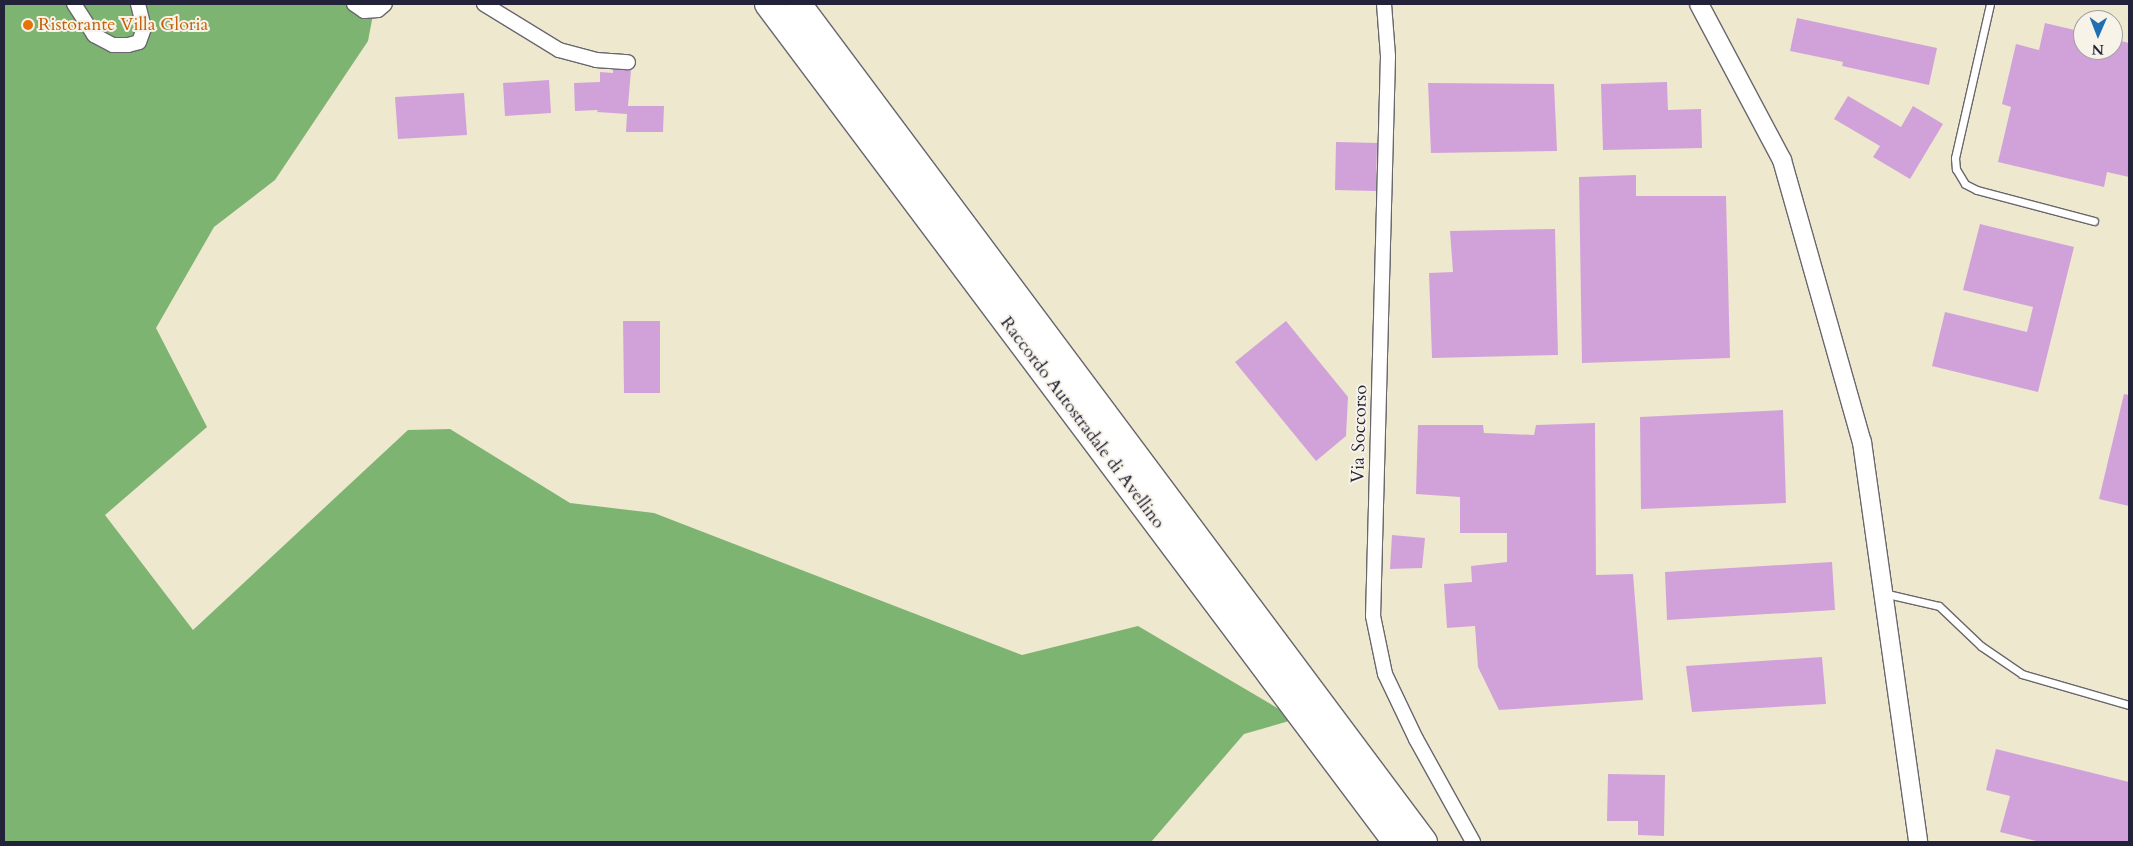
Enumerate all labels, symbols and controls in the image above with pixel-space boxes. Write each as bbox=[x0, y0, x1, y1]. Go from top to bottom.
north arrow bbox=[2073, 10, 2123, 60]
place label: Ristorante Villa Gloria bbox=[38, 14, 208, 36]
marker: Ristorante Villa Gloria bbox=[22, 19, 34, 31]
text: N bbox=[2092, 40, 2104, 59]
street label: Raccordo Autostradale di Avellino bbox=[995, 313, 1169, 533]
street label: Via Soccorso bbox=[1347, 385, 1373, 483]

